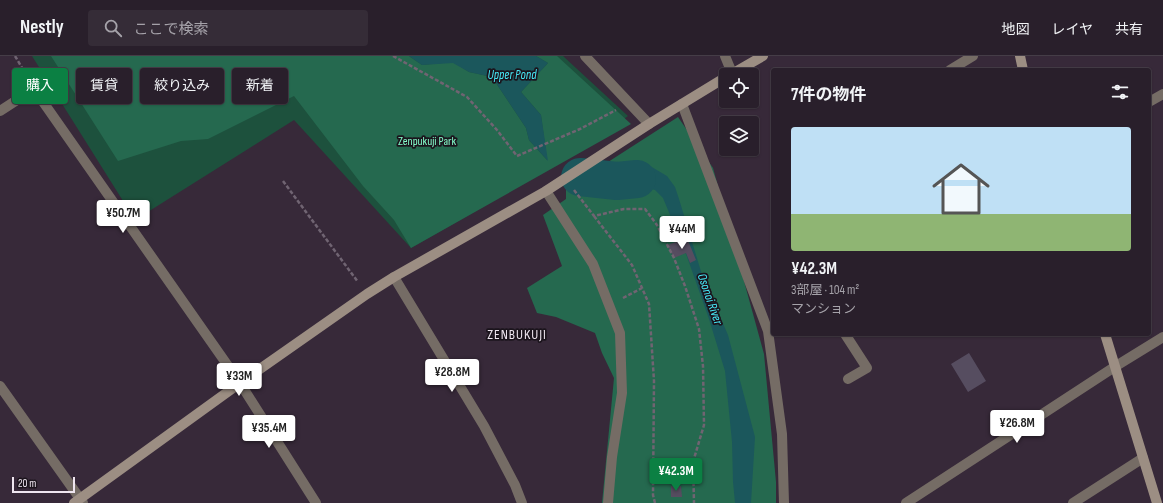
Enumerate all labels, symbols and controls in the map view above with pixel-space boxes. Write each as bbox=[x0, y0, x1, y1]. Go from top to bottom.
search box bbox=[88, 10, 368, 46]
text: Nestly bbox=[20, 16, 64, 39]
icon: search bbox=[102, 17, 124, 39]
text: ここで検索 bbox=[134, 20, 209, 39]
text: 地図 bbox=[1001, 21, 1029, 38]
text: レイヤ bbox=[1051, 21, 1093, 38]
text: 共有 bbox=[1115, 21, 1143, 38]
water label: Upper Pond bbox=[488, 67, 537, 83]
chip: 購入 bbox=[12, 68, 68, 104]
chip: 賃貸 bbox=[76, 68, 132, 104]
chip: 絞り込み bbox=[140, 68, 224, 104]
chip: 新着 bbox=[232, 68, 288, 104]
map controls bbox=[719, 68, 759, 156]
button: locate bbox=[719, 68, 759, 108]
icon: filters bbox=[1109, 81, 1131, 103]
text: 7件の物件 bbox=[791, 85, 866, 105]
button: layers bbox=[719, 116, 759, 156]
park label: Zenpukuji Park bbox=[398, 134, 456, 149]
icon: home bbox=[925, 153, 997, 225]
pin: ¥50.7M bbox=[90, 200, 156, 234]
text: ¥50.7M bbox=[106, 205, 140, 221]
pin: ¥44M bbox=[658, 216, 706, 250]
text: ¥44M bbox=[669, 221, 695, 237]
text: ¥42.3M bbox=[791, 259, 837, 279]
water label: Osonoi River bbox=[694, 271, 727, 328]
text: 3部屋 · 104 m² bbox=[791, 282, 859, 298]
text: マンション bbox=[791, 301, 856, 317]
district label: ZENBUKUJI bbox=[487, 326, 547, 343]
pin: ¥28.8M bbox=[419, 359, 485, 393]
pin: ¥33M bbox=[215, 363, 263, 397]
text: ¥28.8M bbox=[434, 364, 470, 380]
text: ¥33M bbox=[226, 368, 252, 384]
pin: ¥26.8M bbox=[984, 410, 1050, 444]
pin: ¥35.4M bbox=[236, 415, 302, 449]
text: ¥26.8M bbox=[999, 415, 1035, 431]
text: ¥35.4M bbox=[251, 420, 287, 436]
pin: ¥42.3M bbox=[643, 458, 709, 492]
text: ¥42.3M bbox=[658, 463, 694, 479]
scale bar bbox=[12, 475, 75, 494]
text: 20 m bbox=[18, 477, 36, 490]

